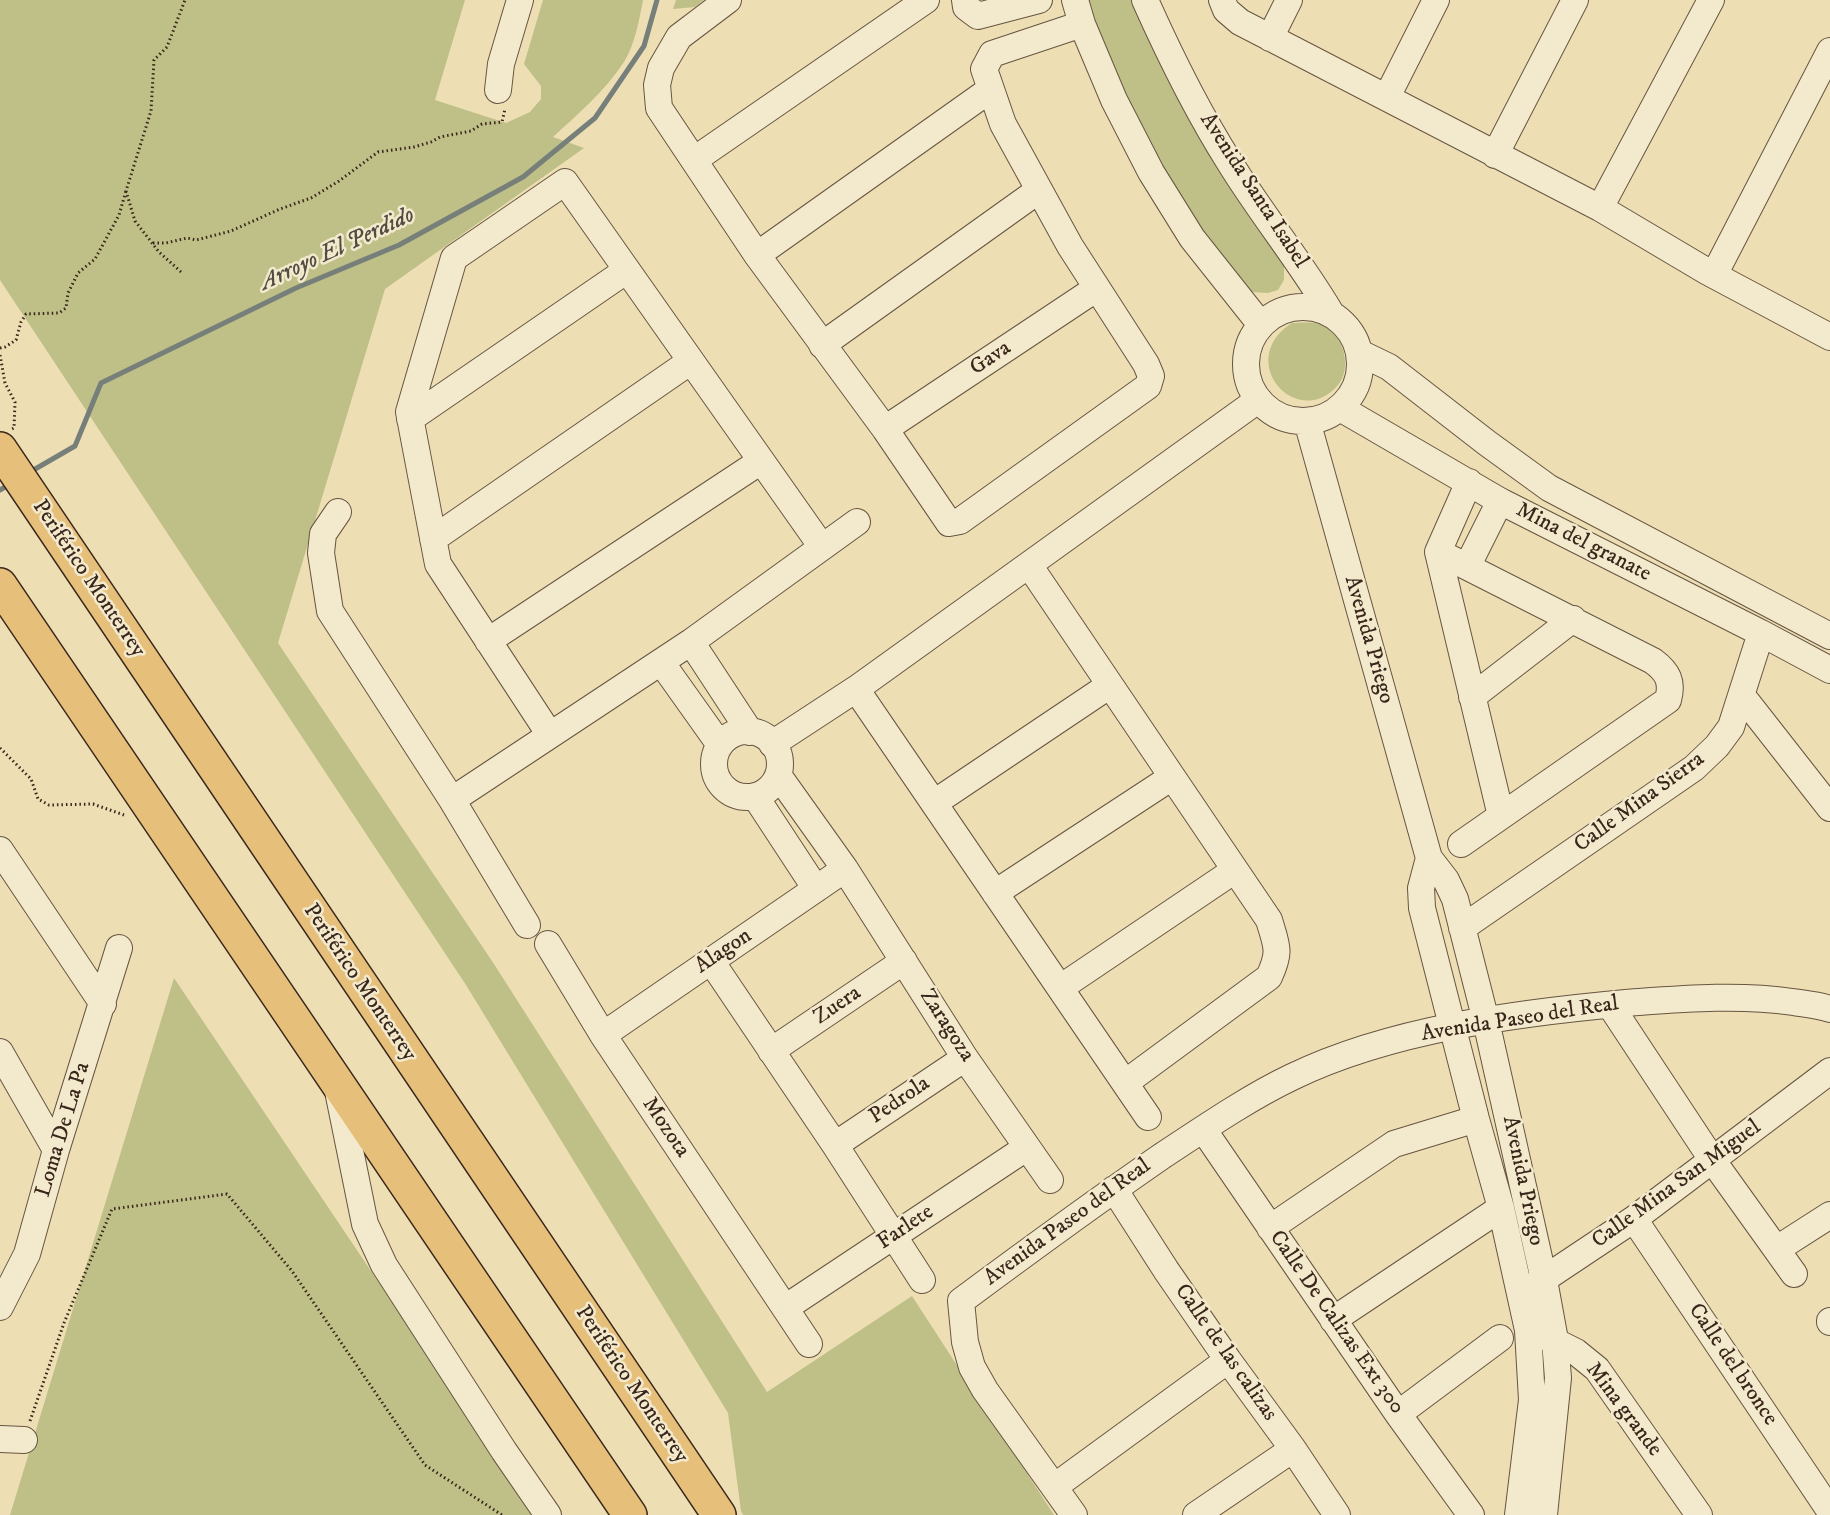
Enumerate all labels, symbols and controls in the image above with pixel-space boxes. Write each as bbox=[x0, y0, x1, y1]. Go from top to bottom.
street label: Avenida Santa Isabel bbox=[1193, 108, 1313, 274]
water label: Arroyo El Perdido bbox=[256, 202, 420, 298]
street label: Gava bbox=[966, 336, 1016, 382]
street label: Periférico Monterrey bbox=[26, 495, 150, 663]
street label: Mina del granate bbox=[1511, 498, 1655, 588]
street label: Avenida Priego bbox=[1337, 573, 1399, 707]
street label: Calle Mina Sierra bbox=[1570, 747, 1710, 859]
street label: Periférico Monterrey bbox=[297, 899, 421, 1067]
street label: Alagon bbox=[691, 923, 757, 981]
street label: Zuera bbox=[809, 981, 867, 1031]
street label: Zaragoza bbox=[913, 985, 979, 1067]
street label: Avenida Paseo del Real bbox=[1419, 991, 1621, 1049]
street label: Loma De La Pa bbox=[31, 1059, 97, 1201]
street label: Pedrola bbox=[865, 1071, 935, 1131]
street label: Mozota bbox=[635, 1093, 695, 1163]
street label: Avenida Priego bbox=[1495, 1114, 1549, 1248]
street label: Calle Mina San Miguel bbox=[1587, 1115, 1767, 1255]
street label: Avenida Paseo del Real bbox=[980, 1154, 1156, 1292]
street label: Farlete bbox=[873, 1200, 939, 1256]
street label: Calle De Calizas Ext 300 bbox=[1263, 1226, 1409, 1420]
street label: Calle de las calizas bbox=[1168, 1279, 1282, 1427]
street label: Calle del bronce bbox=[1682, 1299, 1782, 1431]
street label: Periférico Monterrey bbox=[569, 1301, 693, 1469]
street label: Mina grande bbox=[1579, 1358, 1667, 1462]

